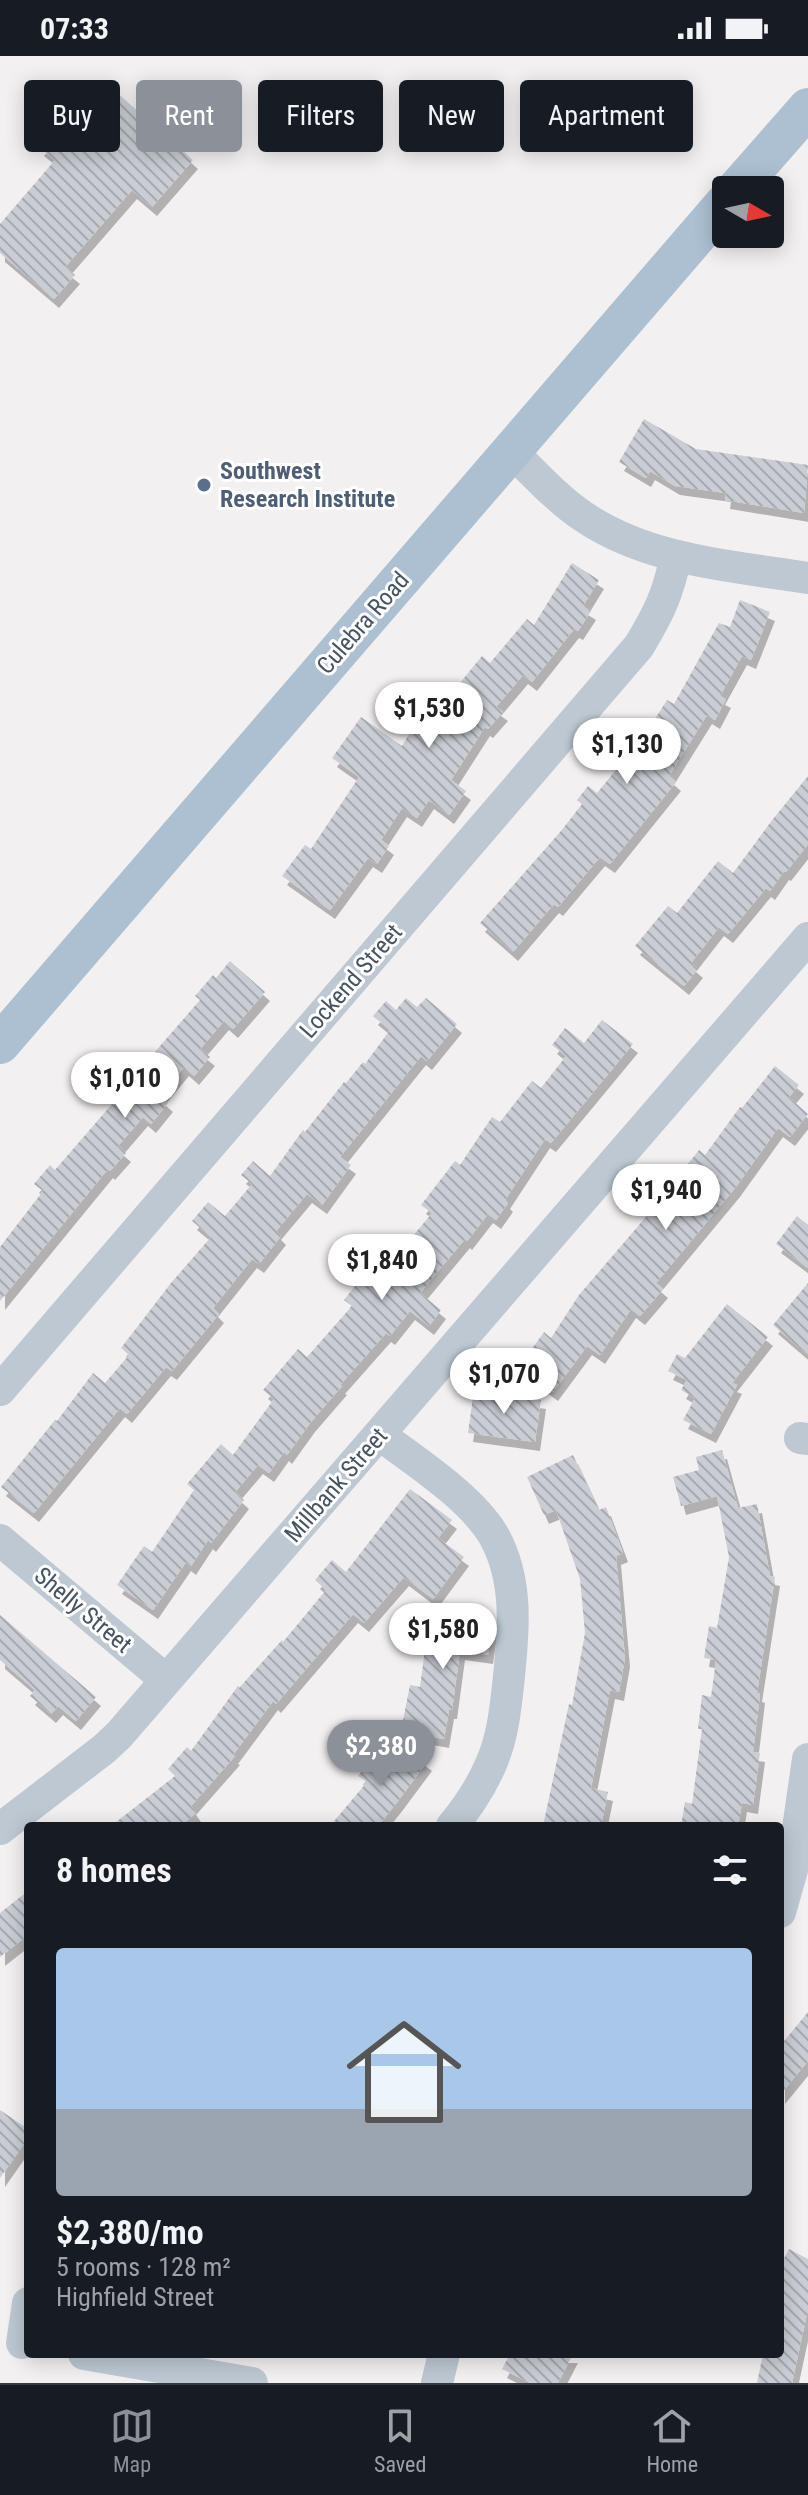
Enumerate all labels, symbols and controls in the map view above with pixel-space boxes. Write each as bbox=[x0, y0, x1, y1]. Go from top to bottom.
text: 07:33 bbox=[40, 11, 109, 46]
chip: Buy bbox=[24, 80, 120, 152]
chip: Rent bbox=[136, 80, 242, 152]
chip: Filters bbox=[258, 80, 383, 152]
chip: New bbox=[399, 80, 504, 152]
chip: Apartment bbox=[520, 80, 693, 152]
north arrow bbox=[712, 176, 784, 248]
map controls bbox=[712, 176, 784, 248]
place label: Southwest Research Institute bbox=[220, 457, 395, 513]
marker: Southwest Research Institute bbox=[195, 476, 213, 494]
street label: Culebra Road bbox=[311, 566, 415, 680]
pin: $1,530 bbox=[364, 682, 494, 750]
text: $1,530 bbox=[393, 693, 465, 723]
pin: $1,130 bbox=[562, 718, 692, 786]
text: $1,130 bbox=[591, 729, 663, 759]
street label: Lockend Street bbox=[294, 918, 408, 1044]
pin: $1,010 bbox=[60, 1052, 190, 1120]
text: $1,010 bbox=[89, 1063, 161, 1093]
pin: $1,940 bbox=[601, 1164, 731, 1232]
text: $1,940 bbox=[630, 1175, 702, 1205]
pin: $1,840 bbox=[317, 1234, 447, 1302]
text: $1,840 bbox=[346, 1245, 418, 1275]
pin: $1,070 bbox=[439, 1348, 569, 1416]
text: $1,070 bbox=[468, 1359, 540, 1389]
street label: Millbank Street bbox=[279, 1422, 393, 1548]
street label: Shelly Street bbox=[29, 1561, 137, 1659]
pin: $1,580 bbox=[378, 1603, 508, 1671]
text: $1,580 bbox=[407, 1614, 479, 1644]
pin: $2,380 bbox=[316, 1720, 446, 1788]
text: $2,380 bbox=[345, 1731, 417, 1761]
icon: filters bbox=[708, 1848, 752, 1892]
text: 8 homes bbox=[56, 1850, 172, 1890]
icon: home bbox=[332, 2000, 476, 2144]
text: $2,380/mo bbox=[56, 2212, 204, 2252]
text: 5 rooms · 128 m² bbox=[56, 2252, 231, 2282]
text: Highfield Street bbox=[56, 2282, 214, 2312]
tab: Map bbox=[110, 2404, 154, 2477]
tab: Saved bbox=[374, 2404, 426, 2477]
tab: Home bbox=[646, 2404, 698, 2477]

